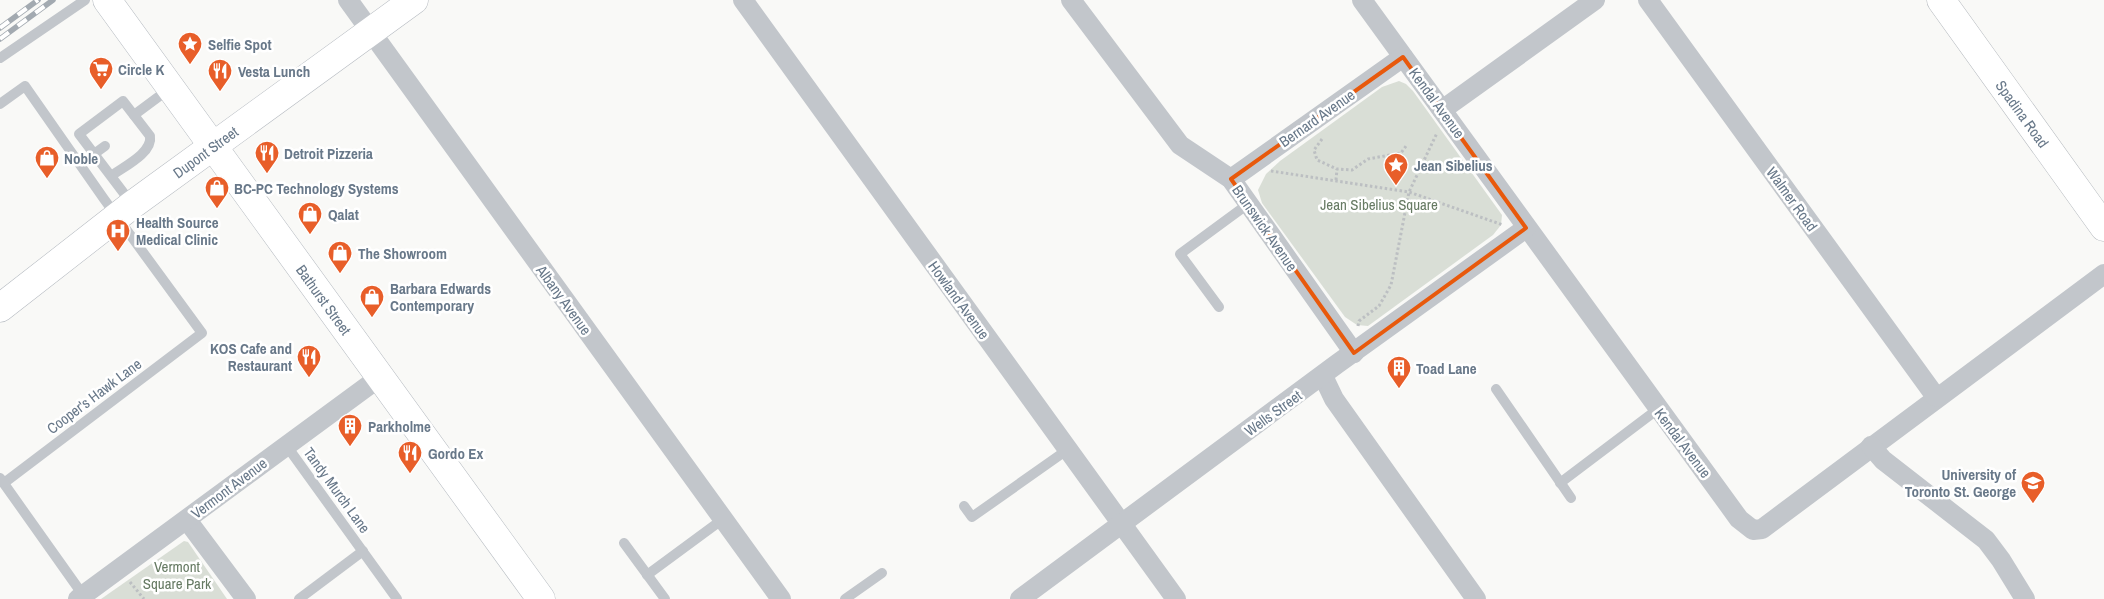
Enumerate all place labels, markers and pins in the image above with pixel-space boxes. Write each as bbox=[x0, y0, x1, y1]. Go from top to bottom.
place icon: Selfie Spot bbox=[177, 31, 203, 65]
place label: Selfie Spot bbox=[208, 34, 272, 55]
supermarket icon: Circle K bbox=[88, 56, 114, 90]
restaurant icon: Vesta Lunch bbox=[207, 58, 233, 92]
place label: Circle K bbox=[118, 59, 165, 80]
place label: Vesta Lunch bbox=[238, 61, 310, 82]
restaurant icon: Detroit Pizzeria bbox=[254, 140, 280, 174]
place label: Detroit Pizzeria bbox=[284, 143, 373, 164]
shop icon: Noble bbox=[34, 145, 60, 179]
place label: Noble bbox=[64, 148, 98, 169]
place icon: Jean Sibelius bbox=[1383, 152, 1409, 186]
place label: Jean Sibelius bbox=[1414, 155, 1493, 176]
shop icon: BC-PC Technology Systems bbox=[204, 175, 230, 209]
place label: BC-PC Technology Systems bbox=[234, 178, 399, 199]
shop icon: Qalat bbox=[297, 201, 323, 235]
place label: Qalat bbox=[328, 204, 359, 225]
place label: Health Source Medical Clinic bbox=[136, 212, 219, 250]
hospital icon: Health Source Medical Clinic bbox=[105, 218, 131, 252]
shop icon: The Showroom bbox=[327, 240, 353, 274]
place label: The Showroom bbox=[358, 243, 447, 264]
place label: Barbara Edwards Contemporary bbox=[390, 278, 491, 316]
shop icon: Barbara Edwards Contemporary bbox=[359, 284, 385, 318]
place label: KOS Cafe and Restaurant bbox=[210, 338, 292, 376]
restaurant icon: KOS Cafe and Restaurant bbox=[296, 344, 322, 378]
building icon: Toad Lane bbox=[1386, 355, 1412, 389]
place label: Toad Lane bbox=[1416, 358, 1477, 379]
building icon: Parkholme bbox=[337, 413, 363, 447]
place label: Parkholme bbox=[368, 416, 431, 437]
restaurant icon: Gordo Ex bbox=[397, 440, 423, 474]
place label: Gordo Ex bbox=[428, 443, 484, 464]
place label: University of Toronto St. George bbox=[1905, 464, 2017, 502]
school or university icon: University of Toronto St. George bbox=[2020, 470, 2046, 504]

